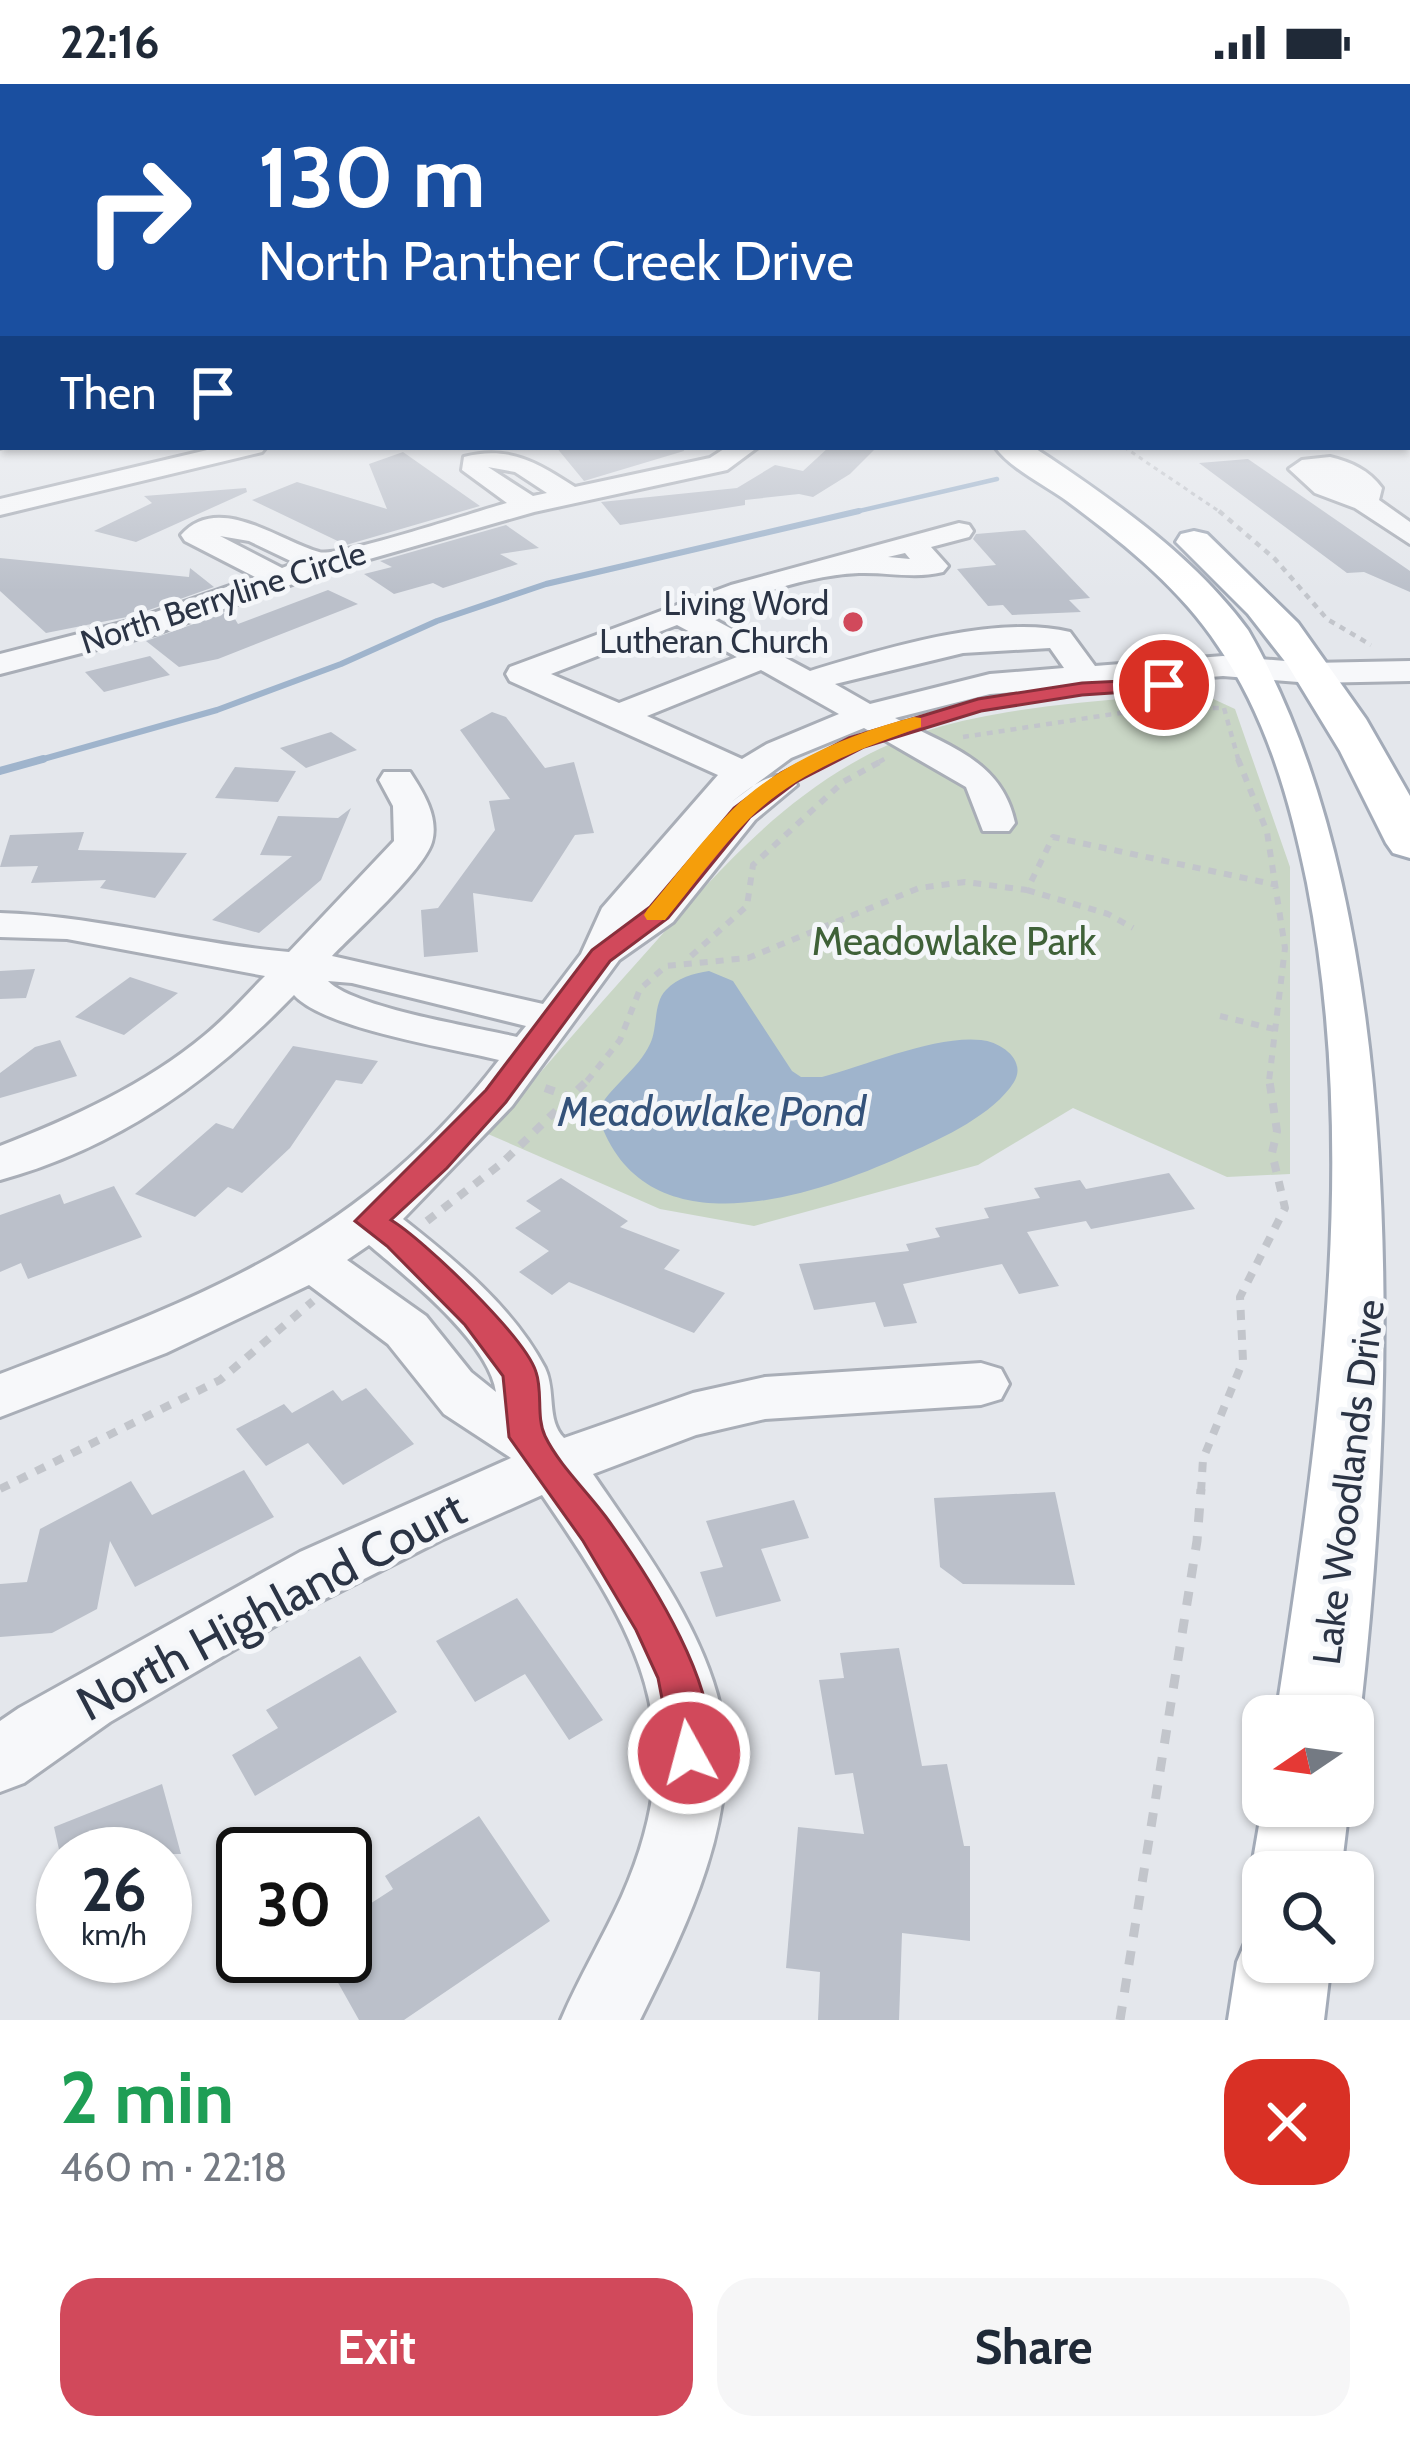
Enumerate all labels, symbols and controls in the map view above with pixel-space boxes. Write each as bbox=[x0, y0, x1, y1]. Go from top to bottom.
text: 22:16 bbox=[60, 15, 160, 69]
text: 130 m bbox=[258, 126, 485, 228]
icon: right bbox=[60, 132, 216, 288]
text: North Panther Creek Drive bbox=[258, 228, 854, 294]
icon: arrive bbox=[180, 360, 246, 426]
text: Then bbox=[60, 366, 156, 420]
street label: North Berryline Circle bbox=[75, 532, 371, 662]
place label: Living Word Lutheran Church bbox=[599, 583, 829, 661]
marker: Living Word Lutheran Church bbox=[840, 609, 866, 635]
pin bbox=[1113, 634, 1215, 736]
icon: arrive bbox=[1131, 652, 1197, 718]
park label: Meadowlake Park bbox=[812, 917, 1097, 965]
water label: Meadowlake Pond bbox=[557, 1085, 867, 1137]
street label: Lake Woodlands Drive bbox=[1302, 1297, 1394, 1667]
street label: North Highland Court bbox=[67, 1479, 475, 1733]
position arrow bbox=[626, 1690, 752, 1816]
north arrow bbox=[1242, 1695, 1374, 1827]
map controls bbox=[1242, 1695, 1374, 1983]
speed limit sign: 30 bbox=[216, 1827, 372, 1983]
button: search bbox=[1242, 1851, 1374, 1983]
text: 26 bbox=[81, 1853, 147, 1926]
text: km/h bbox=[81, 1916, 147, 1953]
text: 2 min bbox=[60, 2054, 234, 2141]
button: close bbox=[1224, 2059, 1350, 2185]
text: 460 m · 22:18 bbox=[60, 2143, 287, 2191]
button: Exit bbox=[60, 2278, 693, 2416]
button: Share bbox=[717, 2278, 1350, 2416]

